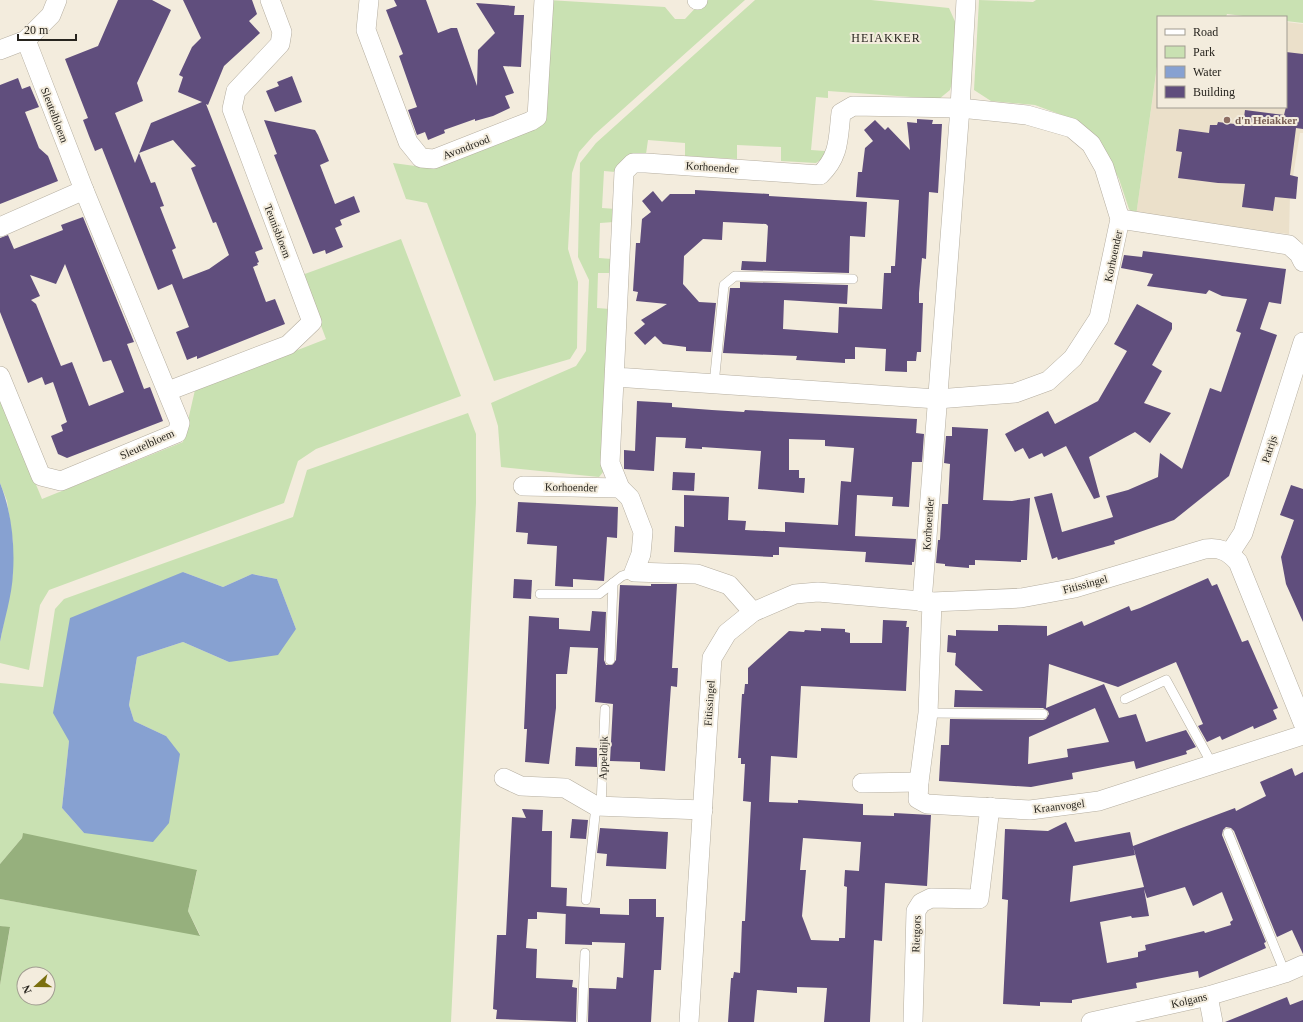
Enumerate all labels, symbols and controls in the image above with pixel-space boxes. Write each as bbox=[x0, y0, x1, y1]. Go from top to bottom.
scale bar bbox=[18, 16, 76, 42]
legend bbox=[1157, 16, 1287, 108]
text: 20 m bbox=[24, 23, 49, 37]
text: Road bbox=[1193, 25, 1218, 39]
district label: HEIAKKER bbox=[851, 31, 921, 45]
text: Park bbox=[1193, 45, 1215, 59]
text: Water bbox=[1193, 65, 1221, 79]
text: Building bbox=[1193, 85, 1235, 99]
street label: Sleutelbloem bbox=[39, 86, 71, 145]
place label: d'n Heiakker bbox=[1235, 114, 1297, 126]
marker: d'n Heiakker bbox=[1222, 115, 1232, 125]
street label: Avondrood bbox=[441, 132, 492, 161]
street label: Korhoender bbox=[685, 159, 739, 175]
street label: Teunisbloem bbox=[262, 202, 294, 260]
street label: Korhoender bbox=[1102, 229, 1124, 283]
street label: Sleutelbloem bbox=[118, 427, 176, 461]
street label: Patrijs bbox=[1259, 434, 1279, 464]
street label: Korhoender bbox=[545, 481, 598, 493]
street label: Korhoender bbox=[920, 497, 936, 551]
street label: Fitissingel bbox=[1061, 572, 1109, 596]
street label: Fitissingel bbox=[701, 680, 717, 726]
street label: Appeldijk bbox=[596, 735, 610, 780]
street label: Kraanvogel bbox=[1033, 797, 1085, 815]
street label: Rietgors bbox=[909, 915, 923, 953]
north arrow bbox=[16, 966, 56, 1006]
text: N bbox=[20, 984, 34, 995]
street label: Kolgans bbox=[1170, 990, 1208, 1010]

